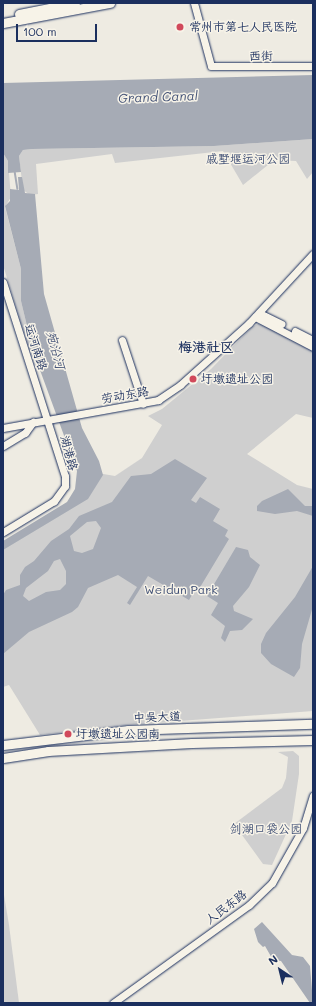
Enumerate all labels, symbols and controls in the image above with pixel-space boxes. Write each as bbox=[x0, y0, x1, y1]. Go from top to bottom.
scale bar bbox=[18, 16, 99, 42]
place label: 常州市第七人民医院 bbox=[189, 20, 297, 34]
marker: 常州市第七人民医院 bbox=[174, 21, 186, 33]
text: 100 m bbox=[23, 23, 57, 39]
street label: 西街 bbox=[249, 49, 273, 63]
water label: Grand Canal bbox=[118, 88, 198, 106]
park label: 戚墅堰运河公园 bbox=[206, 152, 290, 166]
street label: 运河南路 bbox=[22, 322, 50, 372]
water label: 宛沿河 bbox=[43, 329, 69, 371]
district label: 梅港社区 bbox=[178, 339, 234, 355]
place label: 圩墩遗址公园 bbox=[201, 372, 273, 386]
marker: 圩墩遗址公园 bbox=[188, 374, 198, 384]
street label: 劳动东路 bbox=[100, 384, 150, 406]
street label: 湖港路 bbox=[57, 434, 81, 472]
park label: Weidun Park bbox=[144, 583, 218, 597]
street label: 中吴大道 bbox=[133, 709, 181, 725]
place label: 圩墩遗址公园南 bbox=[76, 727, 160, 741]
marker: 圩墩遗址公园南 bbox=[63, 729, 73, 739]
park label: 剑湖口袋公园 bbox=[230, 822, 302, 836]
street label: 人民东路 bbox=[202, 887, 250, 927]
north arrow bbox=[260, 950, 300, 990]
text: N bbox=[265, 951, 281, 968]

